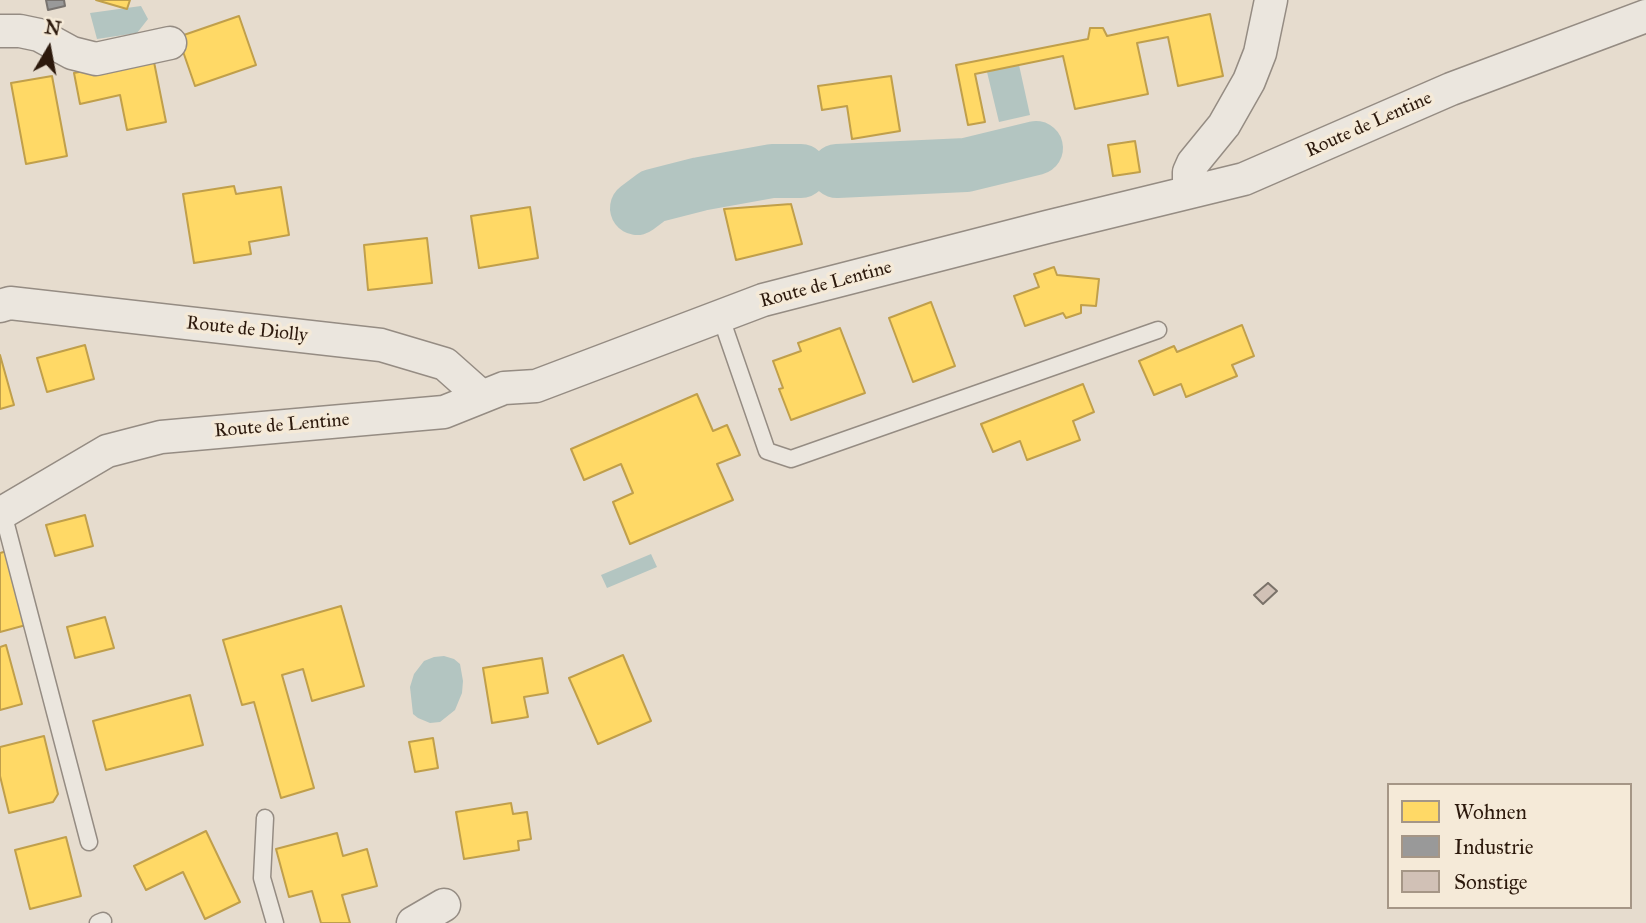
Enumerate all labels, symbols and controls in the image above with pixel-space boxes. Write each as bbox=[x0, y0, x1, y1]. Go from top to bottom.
north arrow bbox=[14, 14, 84, 84]
text: N bbox=[43, 15, 63, 41]
street label: Route de Lentine bbox=[1302, 87, 1436, 163]
street label: Route de Lentine bbox=[758, 256, 894, 314]
street label: Route de Diolly bbox=[185, 312, 309, 348]
street label: Route de Lentine bbox=[213, 409, 351, 443]
legend bbox=[1387, 783, 1632, 909]
text: Wohnen bbox=[1454, 799, 1527, 825]
text: Industrie bbox=[1454, 834, 1534, 860]
text: Sonstige bbox=[1454, 869, 1528, 895]

